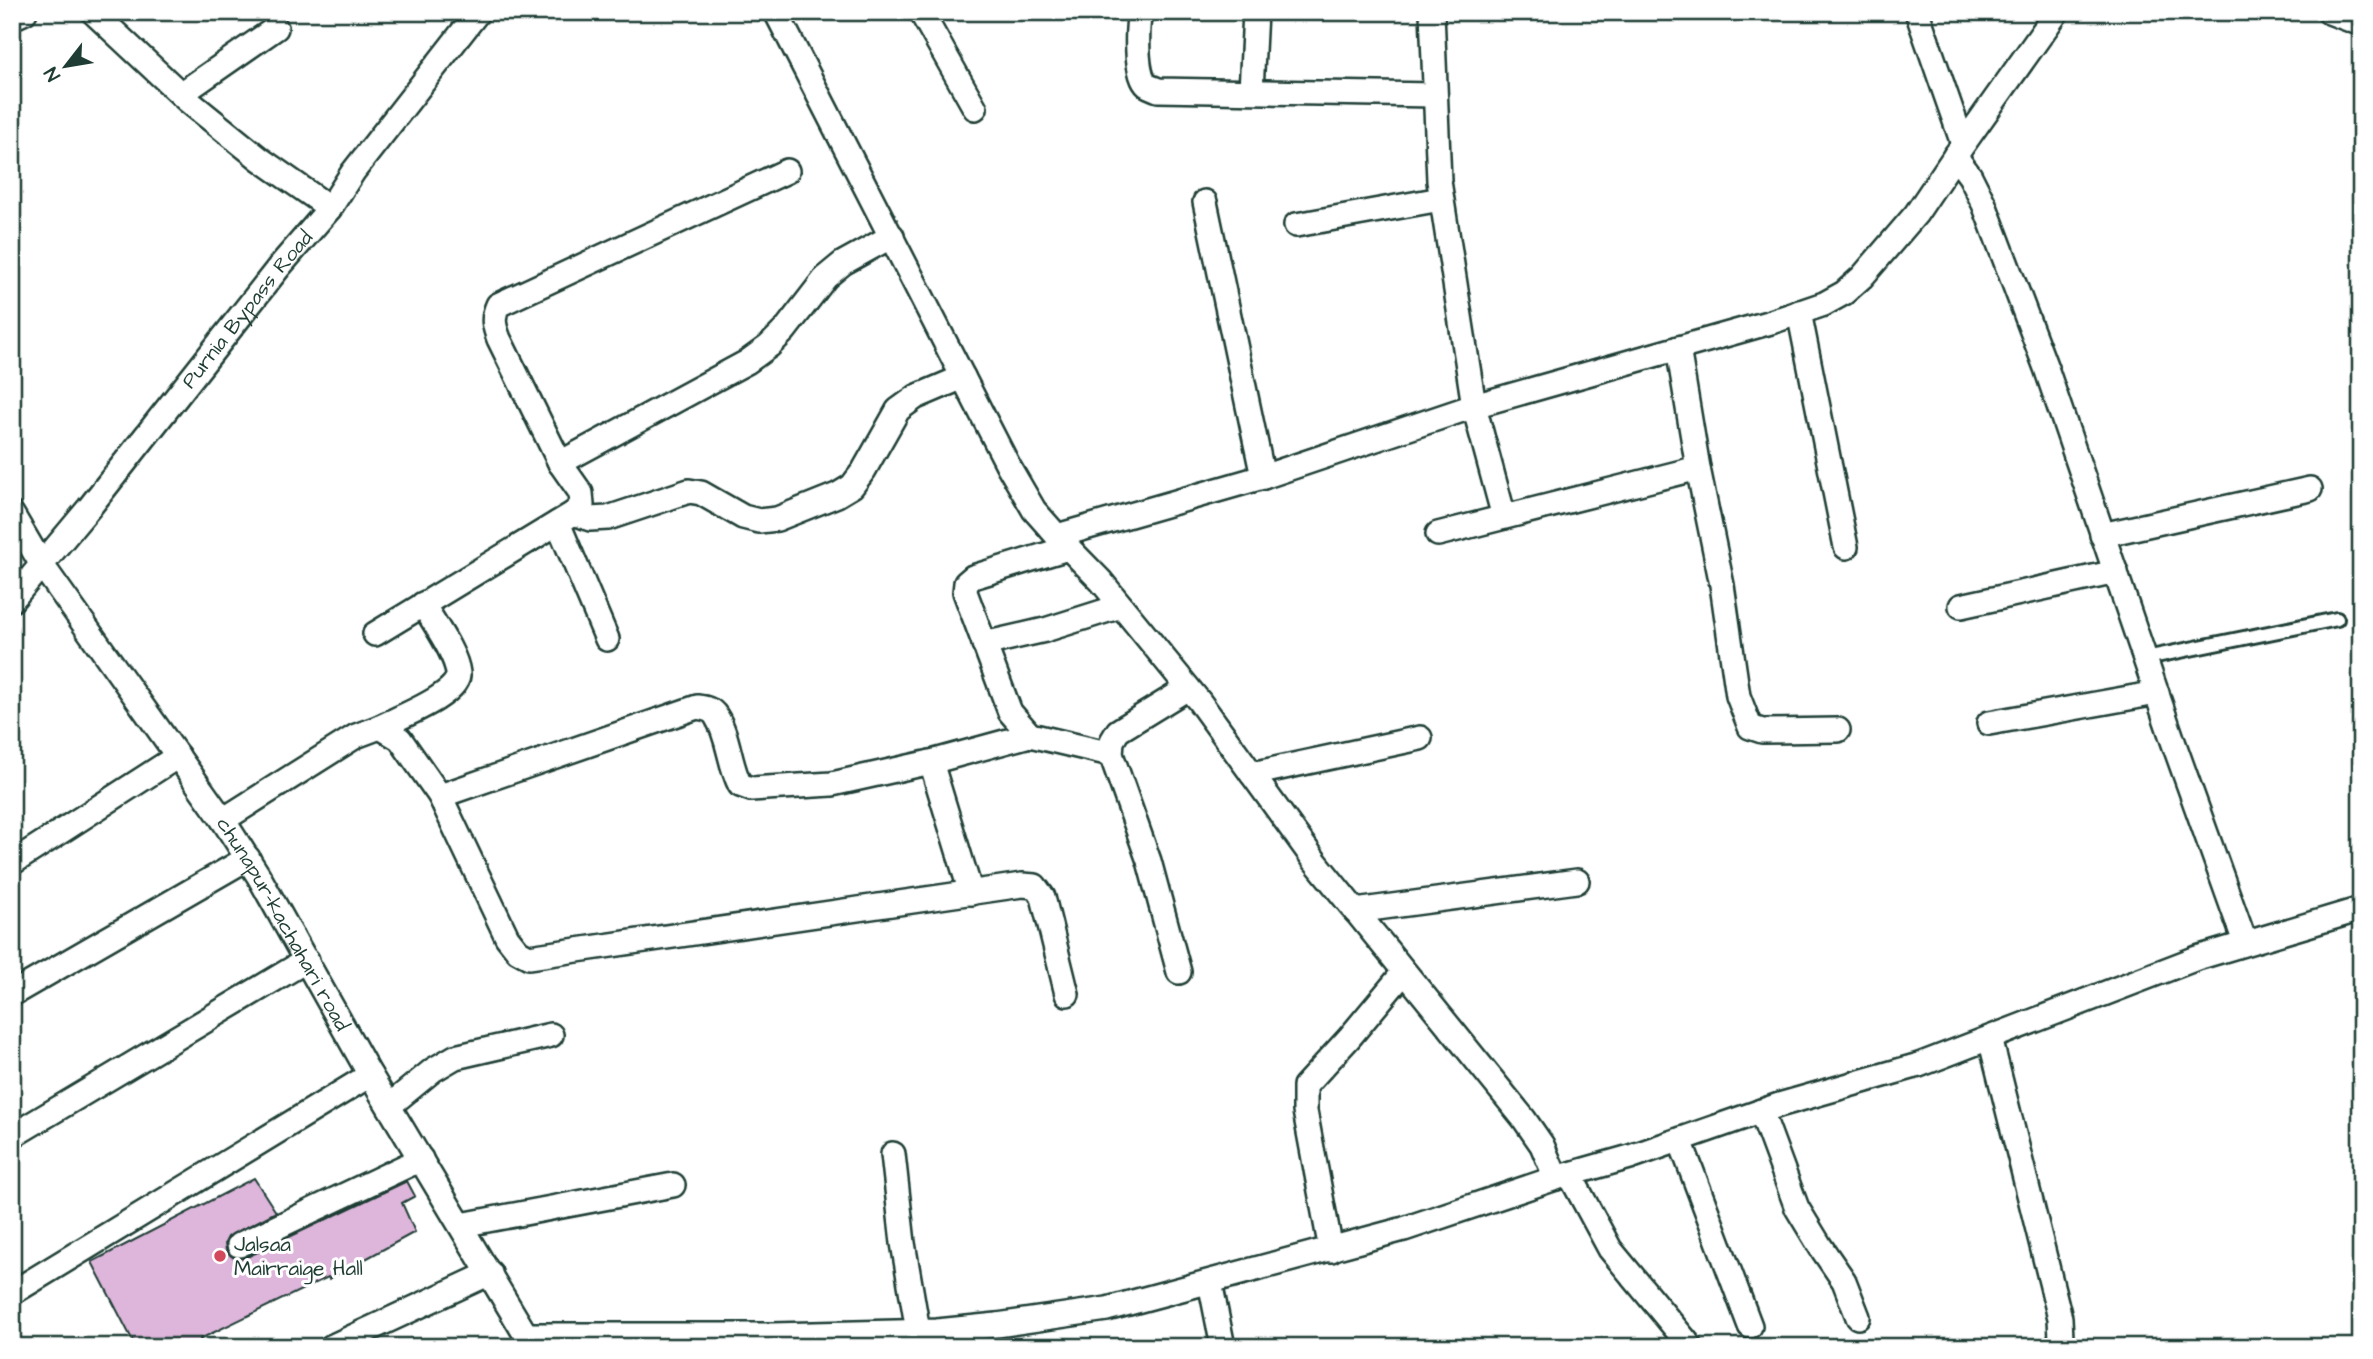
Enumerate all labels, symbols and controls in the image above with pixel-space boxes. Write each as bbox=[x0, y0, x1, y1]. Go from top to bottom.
north arrow bbox=[32, 32, 102, 102]
text: N bbox=[38, 62, 67, 86]
street label: Purnia Bypass Road bbox=[174, 224, 319, 394]
street label: chunapur-kachahari road bbox=[210, 811, 357, 1036]
place label: Jalsaa Mairraige Hall bbox=[234, 1230, 363, 1285]
marker: Jalsaa Mairraige Hall bbox=[212, 1248, 228, 1264]

